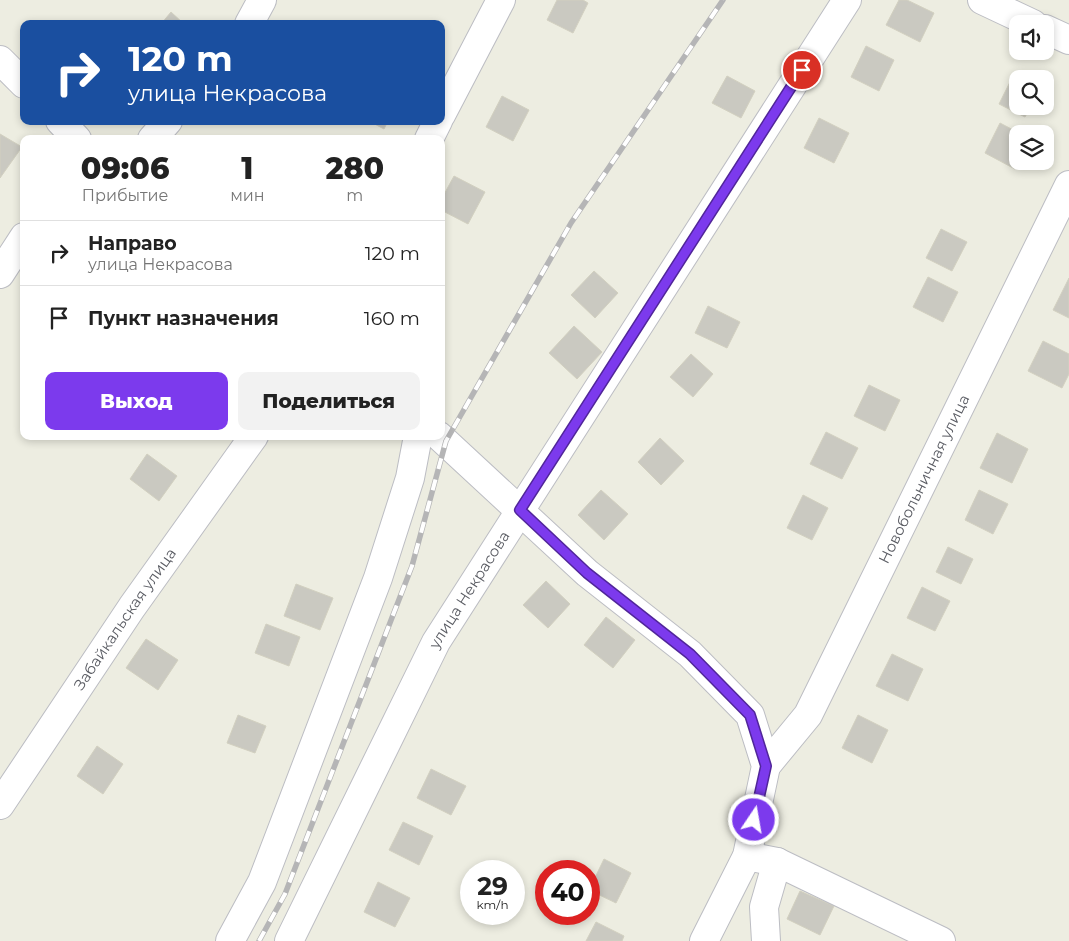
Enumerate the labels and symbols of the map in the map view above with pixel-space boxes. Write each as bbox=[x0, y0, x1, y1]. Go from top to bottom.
pin bbox=[781, 49, 823, 91]
street label: Новобольничная улица bbox=[874, 391, 973, 567]
street label: улица Некрасова bbox=[424, 527, 514, 652]
street label: Забайкальская улица bbox=[69, 544, 180, 693]
position arrow bbox=[727, 793, 779, 845]
speed limit sign: 40 bbox=[535, 860, 600, 925]

